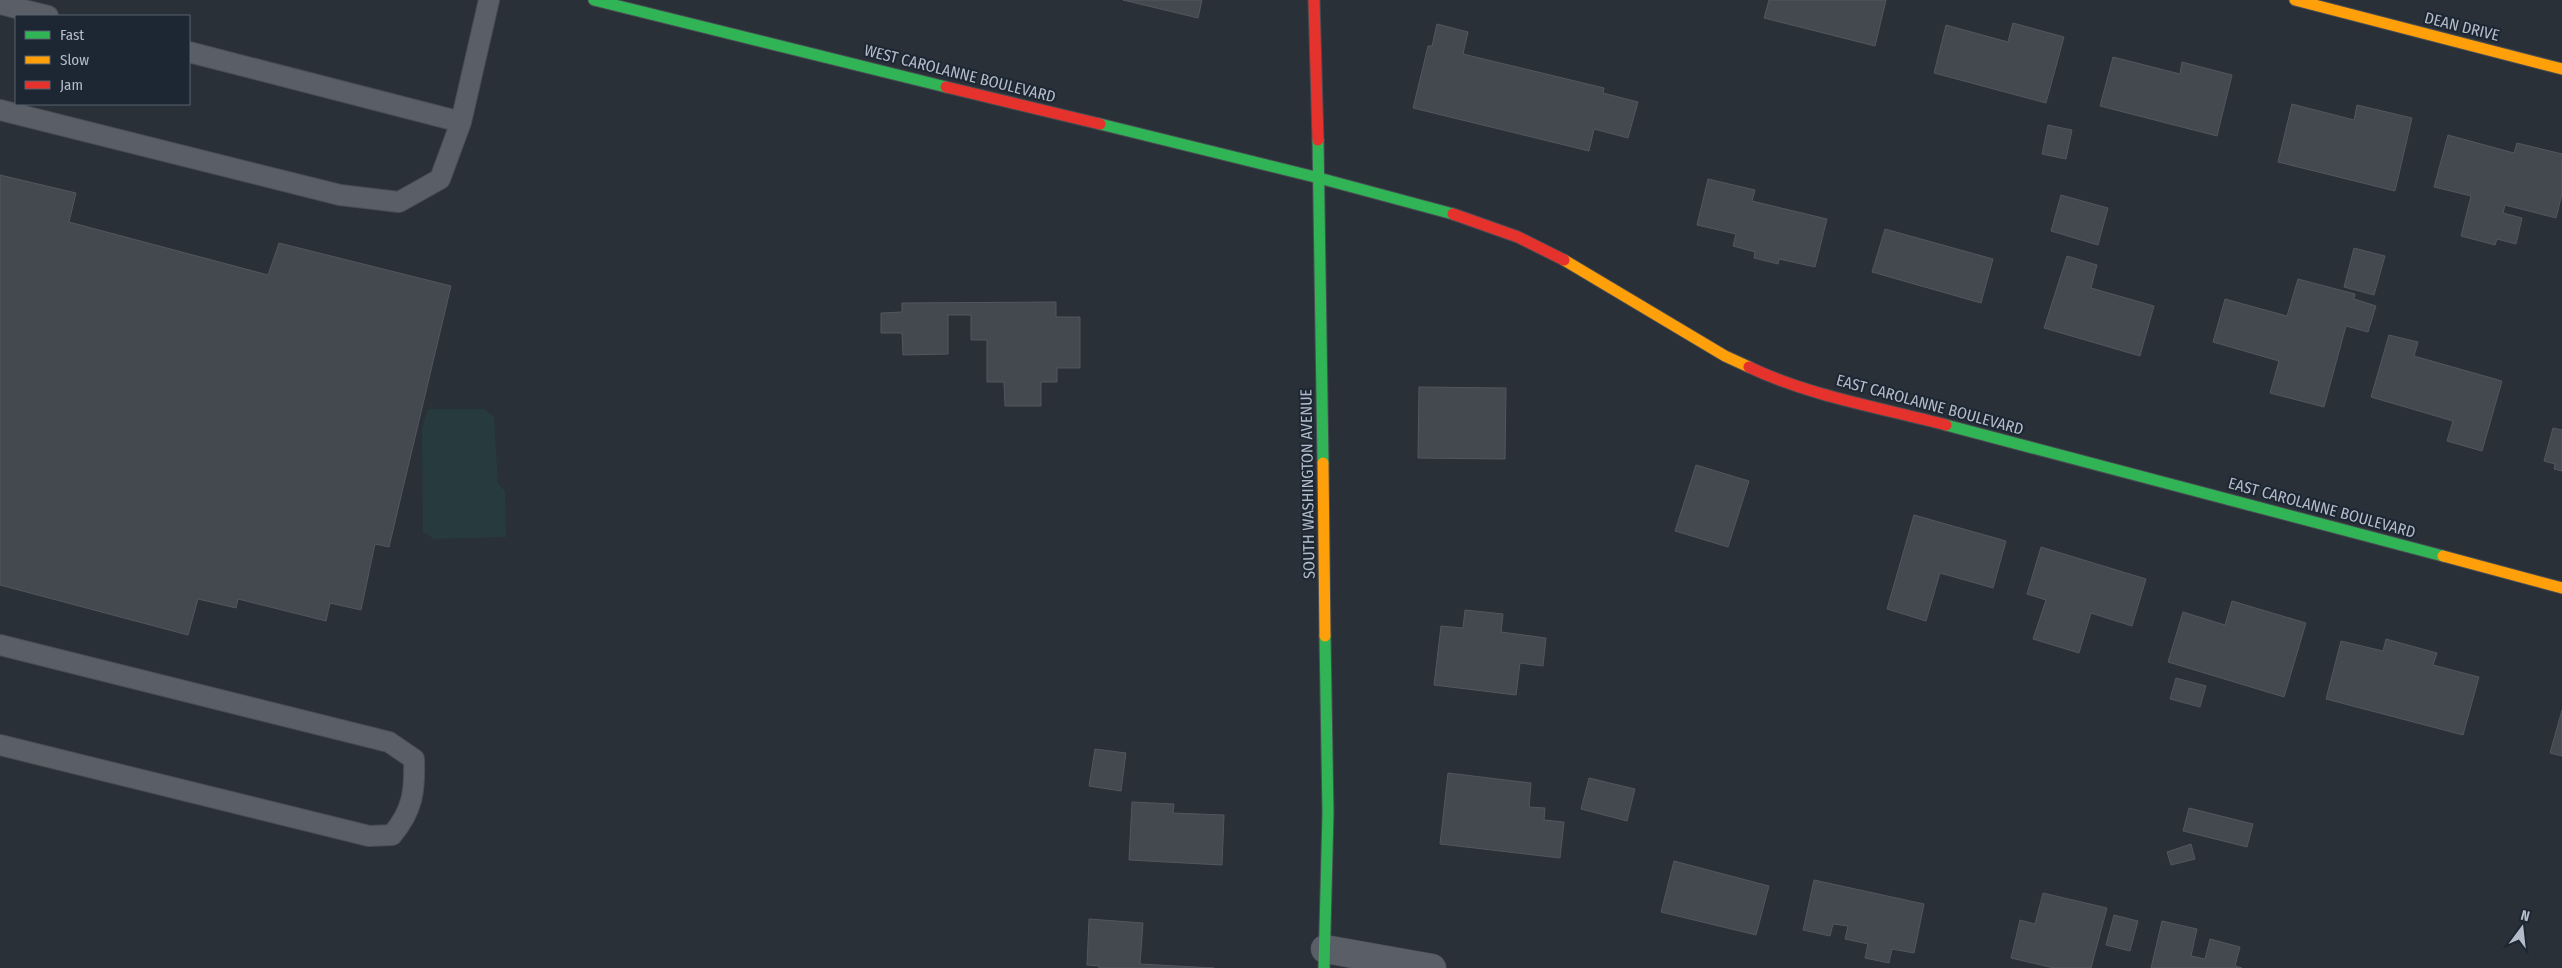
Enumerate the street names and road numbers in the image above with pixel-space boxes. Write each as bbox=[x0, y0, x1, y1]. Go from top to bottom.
street label: DEAN DRIVE bbox=[2422, 8, 2501, 45]
street label: WEST CAROLANNE BOULEVARD bbox=[862, 40, 1058, 106]
street label: EAST CAROLANNE BOULEVARD bbox=[1834, 370, 2026, 439]
street label: SOUTH WASHINGTON AVENUE bbox=[1296, 389, 1319, 579]
street label: EAST CAROLANNE BOULEVARD bbox=[2226, 473, 2418, 542]

